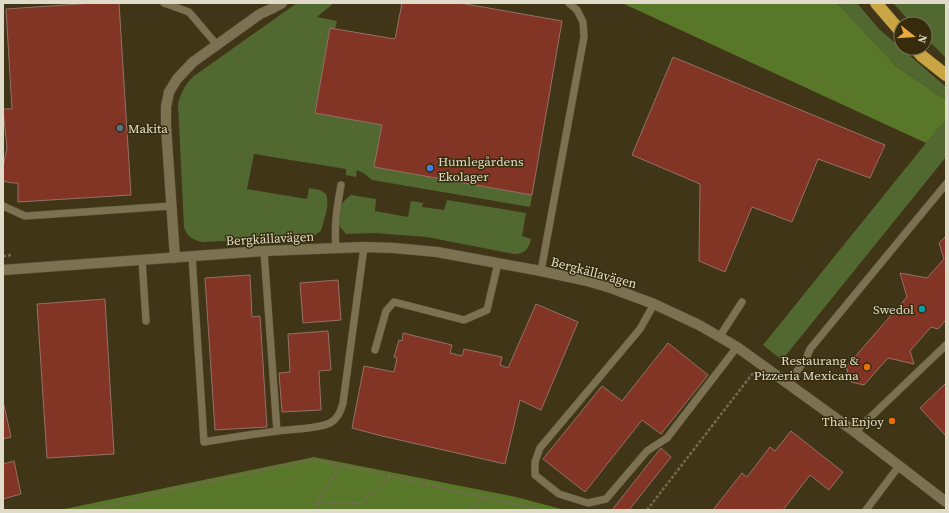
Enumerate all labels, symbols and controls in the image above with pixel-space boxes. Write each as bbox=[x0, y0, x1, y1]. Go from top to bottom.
north arrow bbox=[893, 16, 933, 56]
text: N bbox=[914, 33, 930, 45]
place label: Makita bbox=[128, 120, 168, 137]
marker: Makita bbox=[115, 123, 125, 133]
place label: Humlegårdens Ekolager bbox=[438, 153, 524, 185]
marker: Humlegårdens Ekolager bbox=[425, 163, 435, 173]
street label: Bergkällavägen bbox=[225, 228, 315, 249]
street label: Bergkällavägen bbox=[549, 253, 639, 292]
place label: Swedol bbox=[873, 301, 914, 318]
marker: Swedol bbox=[917, 304, 927, 314]
place label: Restaurang & Pizzeria Mexicana bbox=[754, 352, 859, 384]
marker: Restaurang & Pizzeria Mexicana bbox=[862, 362, 872, 372]
place label: Thai Enjoy bbox=[822, 413, 884, 430]
marker: Thai Enjoy bbox=[887, 416, 897, 426]

